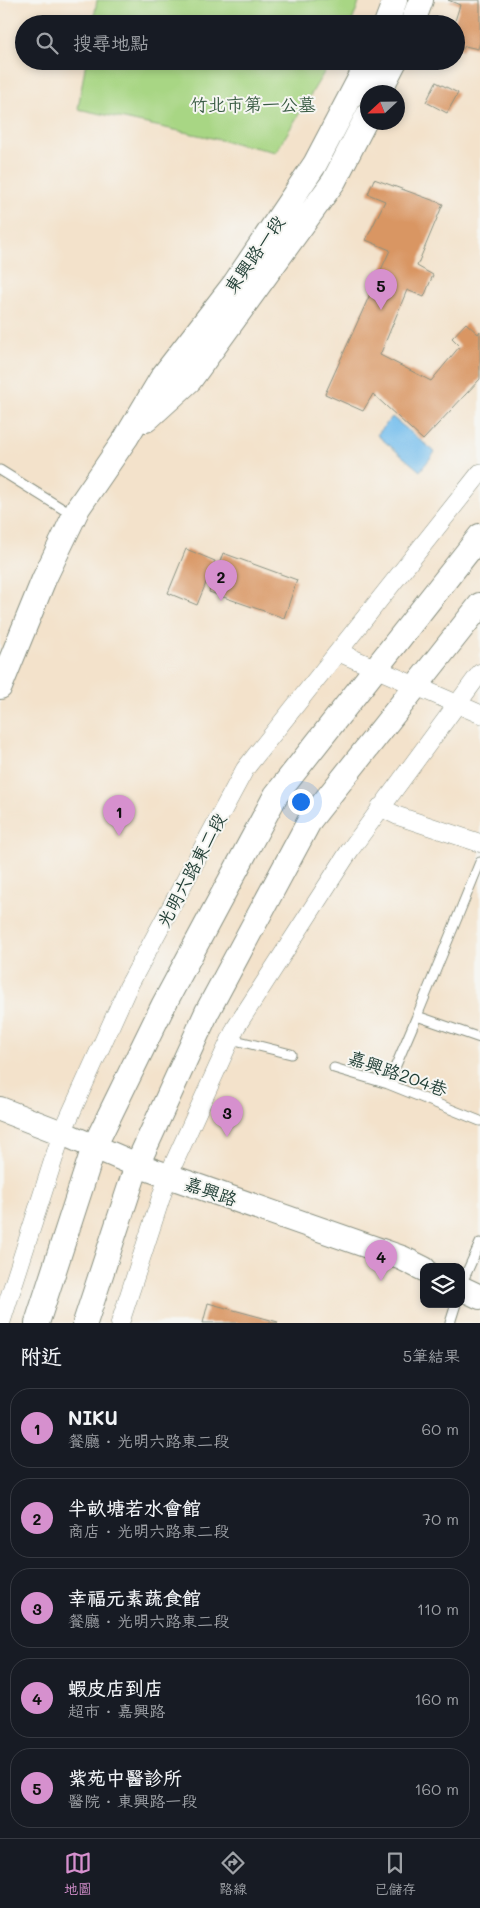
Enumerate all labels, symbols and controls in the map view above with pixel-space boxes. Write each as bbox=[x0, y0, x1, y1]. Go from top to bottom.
search box bbox=[15, 15, 465, 70]
icon: search bbox=[33, 29, 61, 57]
text: 搜尋地點 bbox=[73, 30, 149, 55]
north arrow bbox=[360, 85, 405, 130]
park label: 竹北市第一公墓 bbox=[190, 92, 316, 116]
street label: 東興路一段 bbox=[218, 210, 290, 298]
pin: 5 bbox=[365, 269, 397, 310]
pin: 2 bbox=[205, 560, 237, 601]
your location bbox=[288, 789, 314, 815]
pin: 1 bbox=[103, 795, 135, 836]
street label: 光明六路東二段 bbox=[151, 809, 231, 931]
street label: 嘉興路204巷 bbox=[345, 1045, 451, 1101]
pin: 3 bbox=[211, 1096, 243, 1137]
street label: 嘉興路 bbox=[182, 1171, 240, 1211]
pin: 4 bbox=[365, 1240, 397, 1281]
map controls bbox=[420, 1263, 465, 1308]
button: layers bbox=[420, 1263, 465, 1308]
text: 附近 bbox=[20, 1342, 62, 1369]
text: 5筆結果 bbox=[403, 1345, 460, 1366]
text: NIKU bbox=[68, 1405, 118, 1430]
text: 1 bbox=[33, 1418, 41, 1439]
text: 60 m bbox=[422, 1418, 459, 1439]
text: 餐廳 · 光明六路東二段 bbox=[68, 1430, 229, 1451]
text: 半畝塘若水會館 bbox=[68, 1495, 201, 1520]
text: 2 bbox=[33, 1508, 41, 1529]
text: 70 m bbox=[422, 1508, 459, 1529]
text: 商店 · 光明六路東二段 bbox=[68, 1520, 229, 1541]
text: 幸福元素蔬食館 bbox=[68, 1585, 201, 1610]
text: 3 bbox=[32, 1598, 42, 1619]
text: 110 m bbox=[417, 1598, 459, 1619]
text: 餐廳 · 光明六路東二段 bbox=[68, 1610, 229, 1631]
text: 蝦皮店到店 bbox=[68, 1675, 163, 1700]
text: 4 bbox=[32, 1688, 42, 1709]
text: 160 m bbox=[414, 1688, 459, 1709]
text: 超市 · 嘉興路 bbox=[68, 1700, 165, 1721]
text: 紫苑中醫診所 bbox=[68, 1765, 182, 1790]
text: 5 bbox=[32, 1778, 42, 1799]
text: 160 m bbox=[414, 1778, 459, 1799]
text: 醫院 · 東興路一段 bbox=[68, 1790, 197, 1811]
tab: 地圖 bbox=[64, 1849, 92, 1898]
tab: 路線 bbox=[219, 1849, 247, 1898]
tab: 已儲存 bbox=[374, 1849, 416, 1898]

